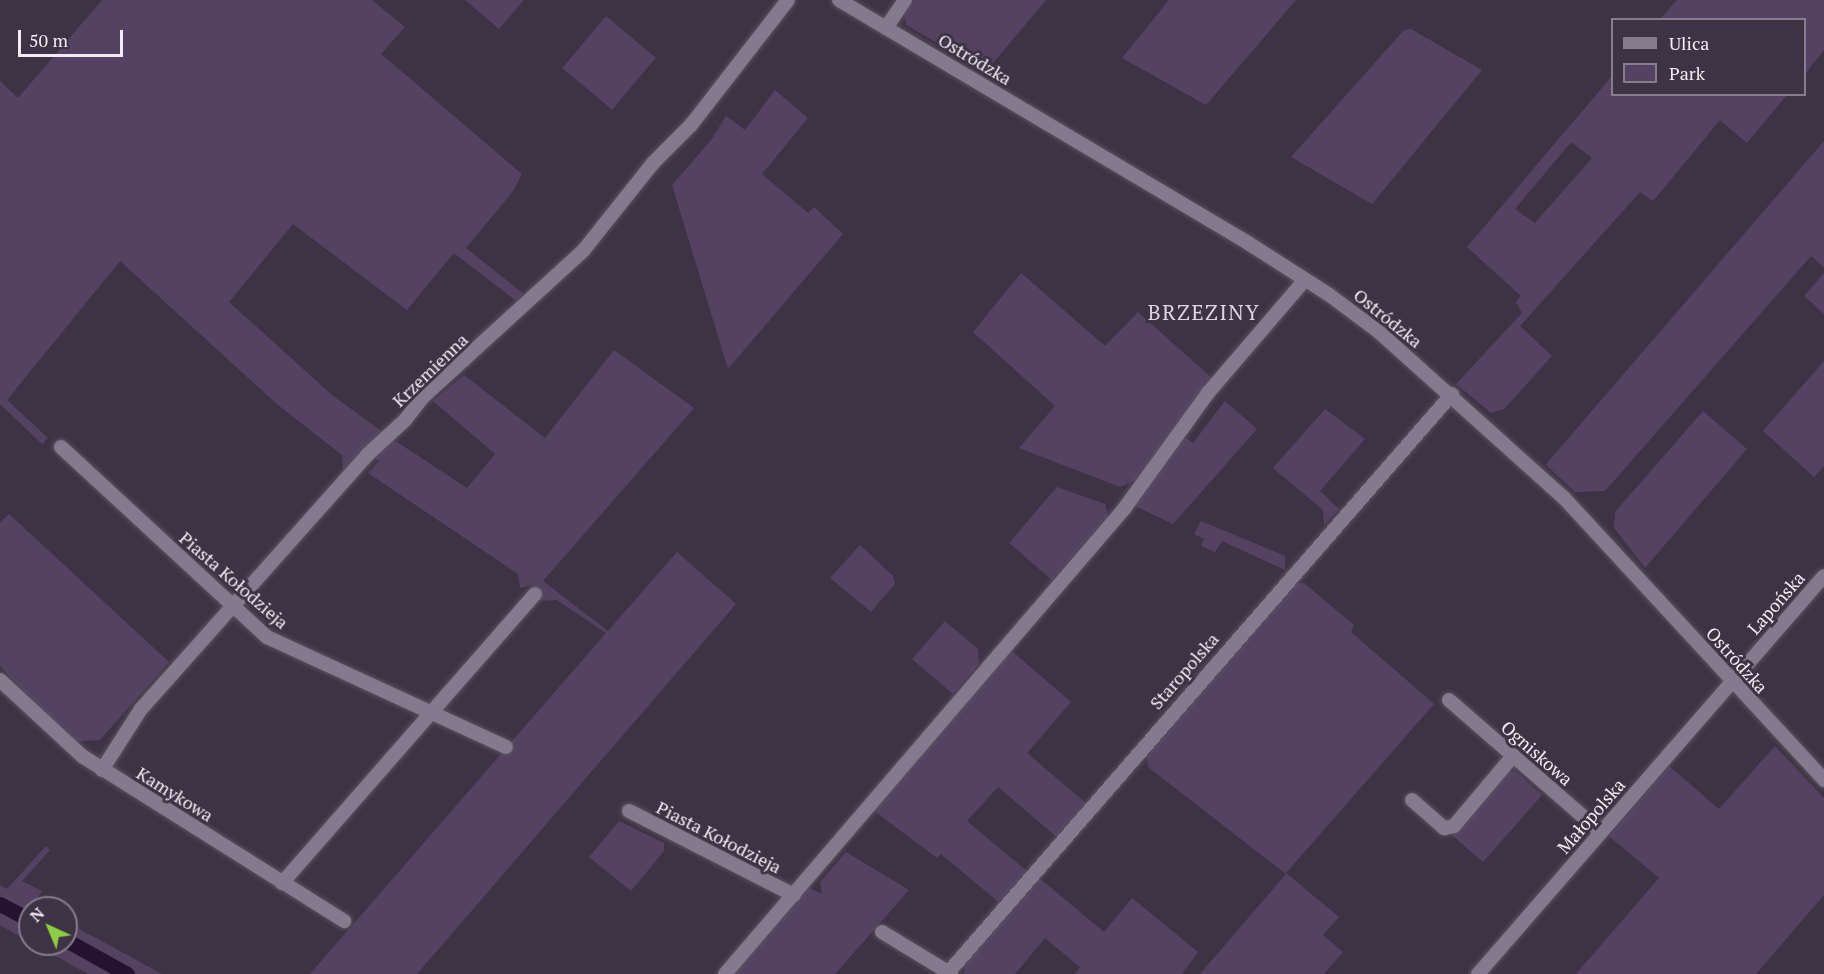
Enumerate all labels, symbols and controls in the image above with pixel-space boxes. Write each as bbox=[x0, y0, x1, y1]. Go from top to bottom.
scale bar bbox=[21, 18, 126, 56]
legend bbox=[1611, 18, 1806, 96]
text: 50 m bbox=[29, 28, 68, 52]
street label: Ostródzka bbox=[934, 29, 1016, 89]
text: Ulica bbox=[1669, 31, 1709, 55]
text: Park bbox=[1669, 61, 1705, 85]
street label: Ostródzka bbox=[1349, 284, 1427, 352]
district label: BRZEZINY bbox=[1148, 299, 1260, 325]
street label: Krzemienna bbox=[388, 329, 472, 411]
street label: Piasta Kołodzieja bbox=[175, 527, 293, 633]
street label: Lapońska bbox=[1743, 567, 1809, 639]
street label: Ostródzka bbox=[1702, 622, 1772, 698]
street label: Staropolska bbox=[1145, 628, 1223, 714]
street label: Ogniskowa bbox=[1497, 716, 1577, 790]
street label: Kamykowa bbox=[133, 762, 217, 826]
street label: Małopolska bbox=[1553, 774, 1629, 858]
street label: Piasta Kołodzieja bbox=[653, 796, 785, 878]
north arrow bbox=[18, 896, 78, 956]
text: N bbox=[25, 902, 49, 927]

